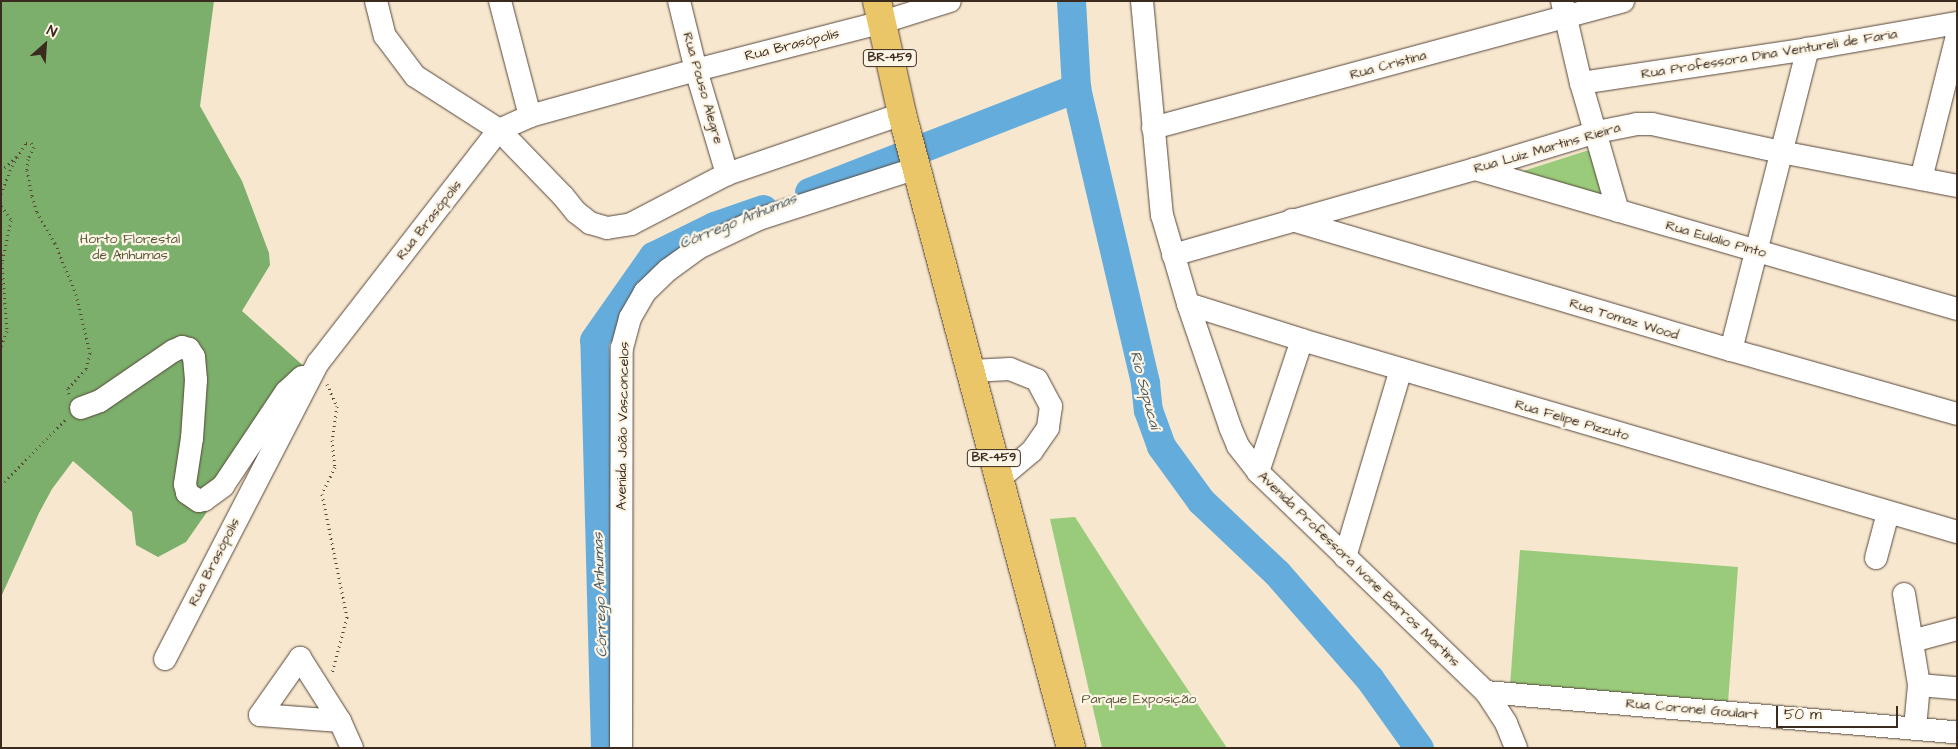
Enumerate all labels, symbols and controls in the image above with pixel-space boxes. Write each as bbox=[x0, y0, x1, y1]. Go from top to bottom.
north arrow bbox=[20, 20, 70, 70]
text: N bbox=[43, 21, 60, 42]
street label: Rua Brasópolis bbox=[743, 25, 841, 65]
street label: Rua Professora Dina Ventureli de Faria bbox=[1640, 25, 1898, 83]
street label: Rua Pouso Alegre bbox=[679, 30, 727, 146]
street label: Rua Cristina bbox=[1348, 47, 1428, 83]
road number: BR-459 bbox=[862, 48, 918, 68]
street label: Rua Luiz Martins Rieira bbox=[1472, 119, 1622, 177]
street label: Rua Brasópolis bbox=[393, 177, 465, 263]
water label: Córrego Anhumas bbox=[677, 189, 799, 253]
street label: Rua Eulalio Pinto bbox=[1664, 217, 1768, 261]
park label: Horto Florestal de Anhumas bbox=[80, 231, 180, 264]
street label: Rua Tomaz Wood bbox=[1567, 294, 1681, 344]
street label: Avenida João Vasconcelos bbox=[613, 341, 633, 511]
water label: Rio Sapucaí bbox=[1126, 349, 1164, 431]
street label: Rua Felipe Pizzuto bbox=[1513, 396, 1631, 444]
road number: BR-459 bbox=[966, 448, 1022, 468]
street label: Avenida Professora Ivone Barros Martins bbox=[1254, 468, 1464, 670]
street label: Rua Brasópolis bbox=[185, 515, 243, 609]
water label: Córrego Anhumas bbox=[589, 532, 611, 658]
park label: Parque Exposição bbox=[1082, 691, 1196, 707]
street label: Rua Coronel Goulart bbox=[1625, 695, 1759, 723]
scale bar bbox=[1778, 696, 1900, 728]
text: 50 m bbox=[1784, 704, 1822, 725]

